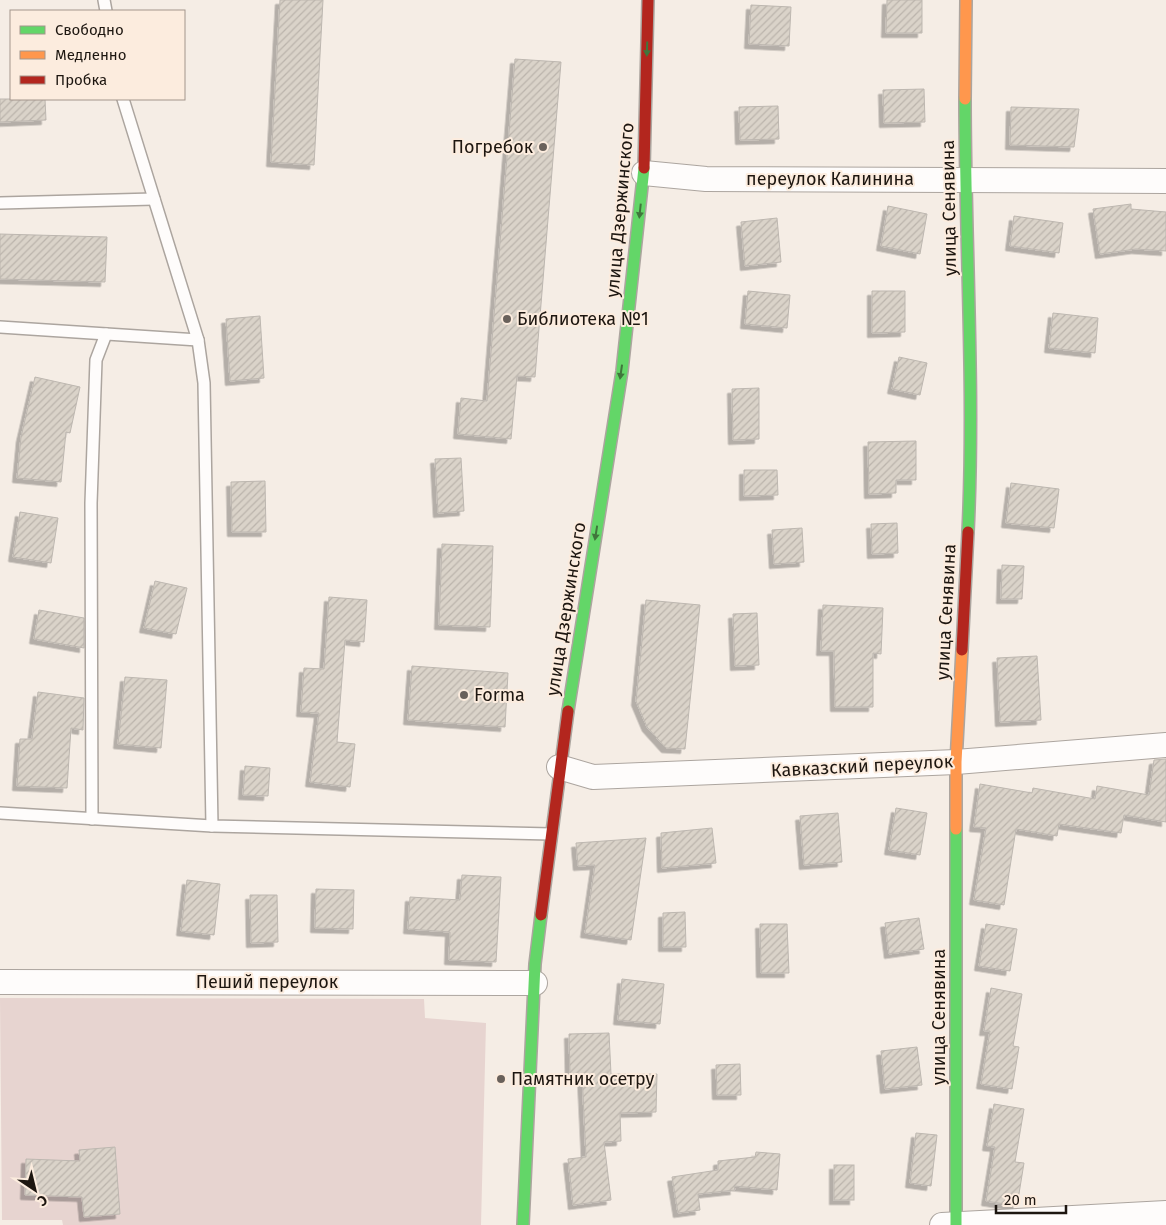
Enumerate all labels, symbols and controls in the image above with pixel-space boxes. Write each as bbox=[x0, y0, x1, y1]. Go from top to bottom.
legend bbox=[10, 10, 185, 100]
text: Свободно bbox=[55, 21, 124, 39]
one-way arrow bbox=[643, 41, 651, 57]
text: Медленно bbox=[55, 46, 127, 64]
text: Пробка bbox=[55, 71, 107, 89]
street label: улица Дзержинского bbox=[601, 122, 639, 298]
place label: Погребок bbox=[452, 136, 534, 158]
street label: улица Сенявина bbox=[937, 140, 961, 276]
marker: Погребок bbox=[537, 141, 549, 153]
street label: переулок Калинина bbox=[746, 168, 914, 190]
one-way arrow bbox=[635, 203, 643, 219]
place label: Библиотека №1 bbox=[517, 308, 649, 330]
marker: Библиотека №1 bbox=[501, 313, 513, 325]
one-way arrow bbox=[617, 365, 625, 381]
street label: улица Дзержинского bbox=[541, 521, 591, 697]
one-way arrow bbox=[592, 525, 600, 541]
street label: улица Сенявина bbox=[931, 543, 961, 681]
place label: Forma bbox=[474, 684, 525, 706]
marker: Forma bbox=[458, 689, 470, 701]
street label: Кавказский переулок bbox=[770, 750, 954, 782]
street label: улица Сенявина bbox=[928, 949, 950, 1085]
street label: Пеший переулок bbox=[196, 971, 339, 993]
place label: Памятник осетру bbox=[511, 1068, 654, 1090]
marker: Памятник осетру bbox=[495, 1073, 507, 1085]
north arrow bbox=[10, 1165, 60, 1215]
scale bar bbox=[996, 1182, 1066, 1214]
text: С bbox=[34, 1191, 50, 1210]
text: 20 m bbox=[1004, 1191, 1037, 1209]

